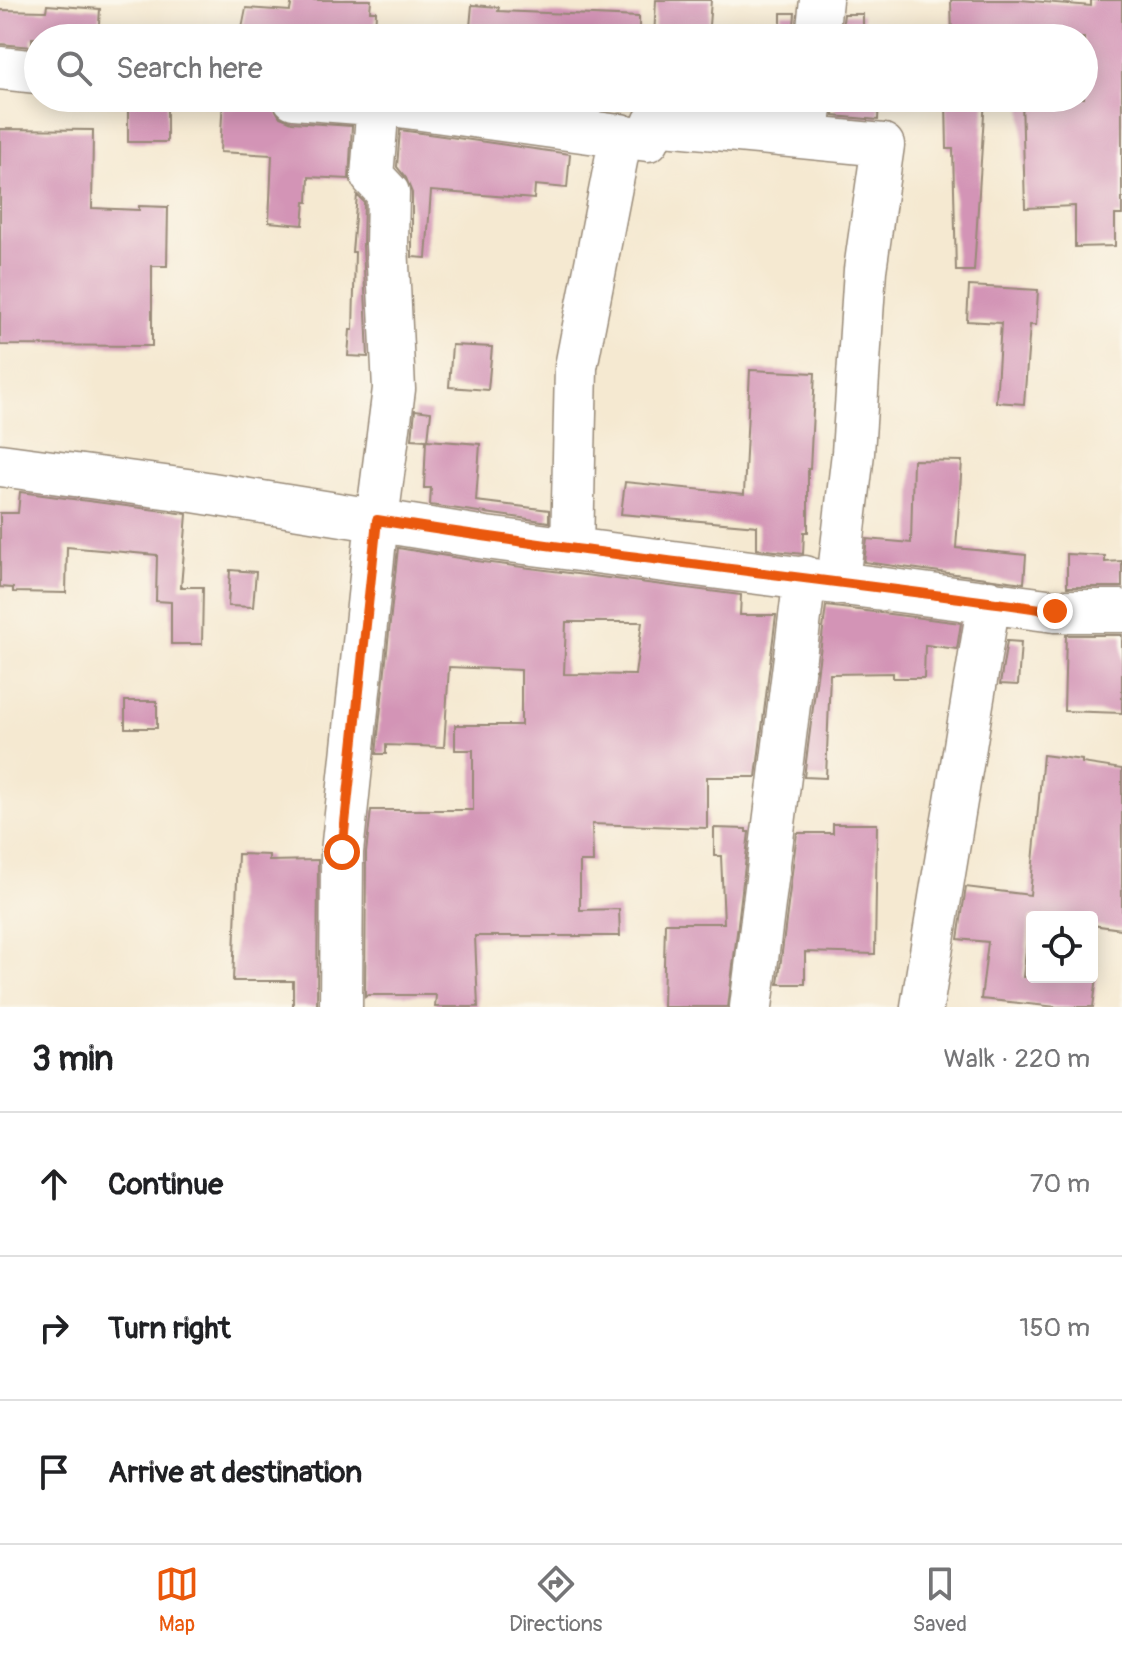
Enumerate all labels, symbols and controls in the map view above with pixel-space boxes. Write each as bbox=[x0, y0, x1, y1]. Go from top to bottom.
search box bbox=[24, 24, 1098, 112]
icon: search bbox=[52, 46, 96, 90]
text: Search here bbox=[116, 50, 263, 87]
route end bbox=[1037, 593, 1073, 629]
route start bbox=[324, 834, 360, 870]
map controls bbox=[1026, 911, 1098, 983]
button: locate bbox=[1026, 911, 1098, 983]
text: 3 min bbox=[32, 1038, 114, 1081]
text: Walk · 220 m bbox=[943, 1043, 1090, 1075]
icon: ahead bbox=[32, 1162, 76, 1206]
text: Continue bbox=[108, 1166, 223, 1203]
text: 70 m bbox=[1030, 1168, 1090, 1200]
icon: right bbox=[32, 1306, 76, 1350]
text: Turn right bbox=[108, 1310, 231, 1347]
text: 150 m bbox=[1019, 1312, 1090, 1344]
icon: arrive bbox=[32, 1450, 76, 1494]
text: Arrive at destination bbox=[108, 1454, 362, 1491]
tab: Map bbox=[155, 1562, 199, 1638]
tab: Directions bbox=[509, 1562, 602, 1638]
tab: Saved bbox=[912, 1562, 967, 1638]

